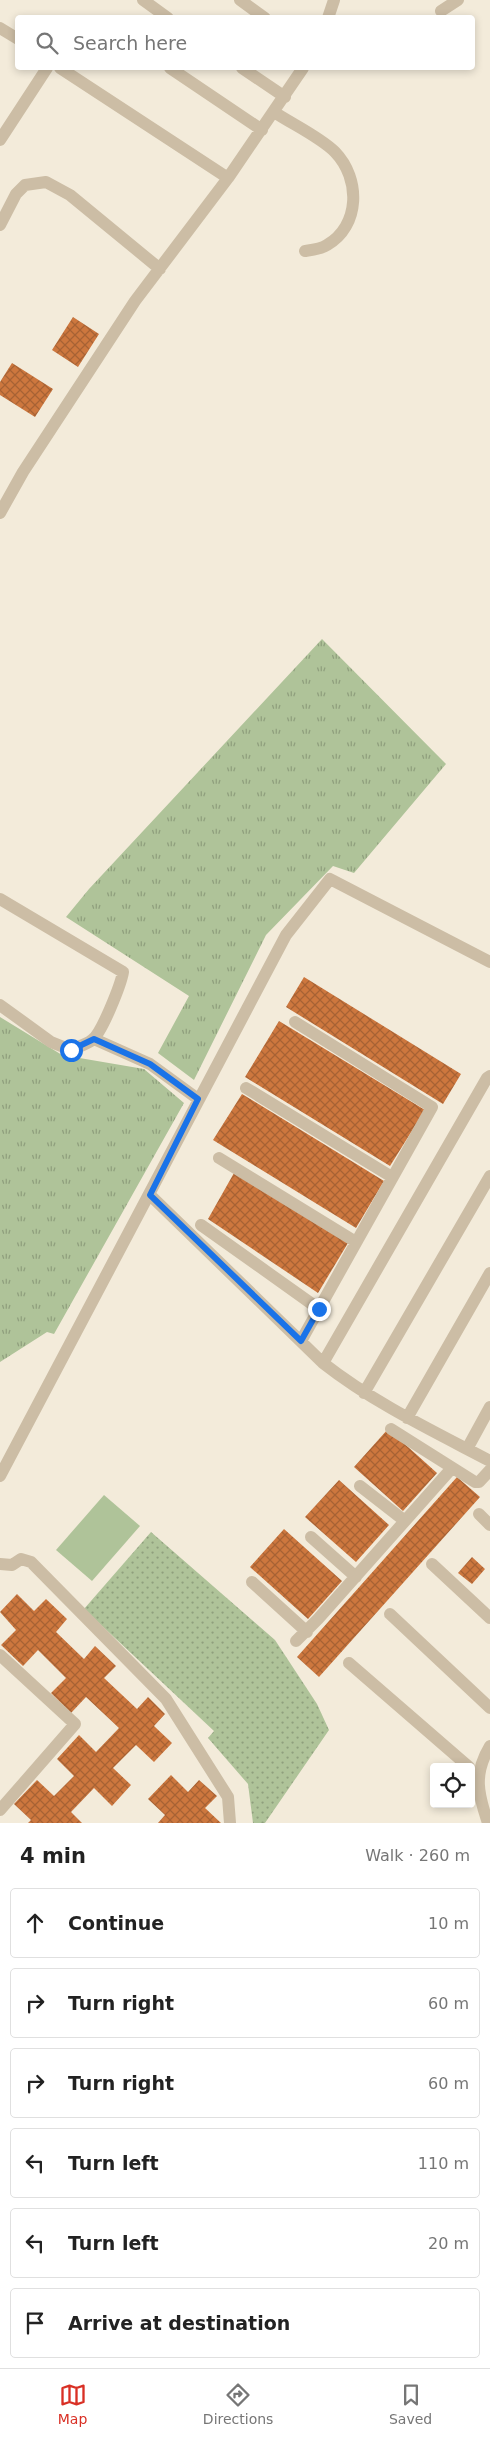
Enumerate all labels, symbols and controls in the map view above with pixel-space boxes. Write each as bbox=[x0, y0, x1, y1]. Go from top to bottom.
search box bbox=[15, 15, 475, 70]
icon: search bbox=[33, 29, 61, 57]
text: Search here bbox=[73, 32, 187, 54]
route start bbox=[60, 1039, 83, 1062]
route end bbox=[308, 1298, 331, 1321]
map controls bbox=[430, 1763, 475, 1808]
button: locate bbox=[430, 1763, 475, 1808]
text: 4 min bbox=[20, 1844, 86, 1868]
text: Walk · 260 m bbox=[365, 1846, 470, 1865]
icon: ahead bbox=[21, 1909, 49, 1937]
text: Continue bbox=[68, 1912, 164, 1934]
text: 10 m bbox=[428, 1914, 469, 1933]
icon: right bbox=[21, 1989, 49, 2017]
text: Turn right bbox=[68, 1992, 174, 2014]
text: 60 m bbox=[428, 1994, 469, 2013]
icon: right bbox=[21, 2069, 49, 2097]
text: Turn right bbox=[68, 2072, 174, 2094]
text: 60 m bbox=[428, 2074, 469, 2093]
icon: left bbox=[21, 2149, 49, 2177]
text: Turn left bbox=[68, 2152, 159, 2174]
text: 110 m bbox=[418, 2154, 469, 2173]
icon: left bbox=[21, 2229, 49, 2257]
text: Turn left bbox=[68, 2232, 159, 2254]
text: 20 m bbox=[428, 2234, 469, 2253]
icon: arrive bbox=[21, 2309, 49, 2337]
text: Arrive at destination bbox=[68, 2312, 290, 2334]
tab: Map bbox=[58, 2381, 87, 2427]
tab: Directions bbox=[203, 2381, 273, 2427]
tab: Saved bbox=[389, 2381, 432, 2427]

